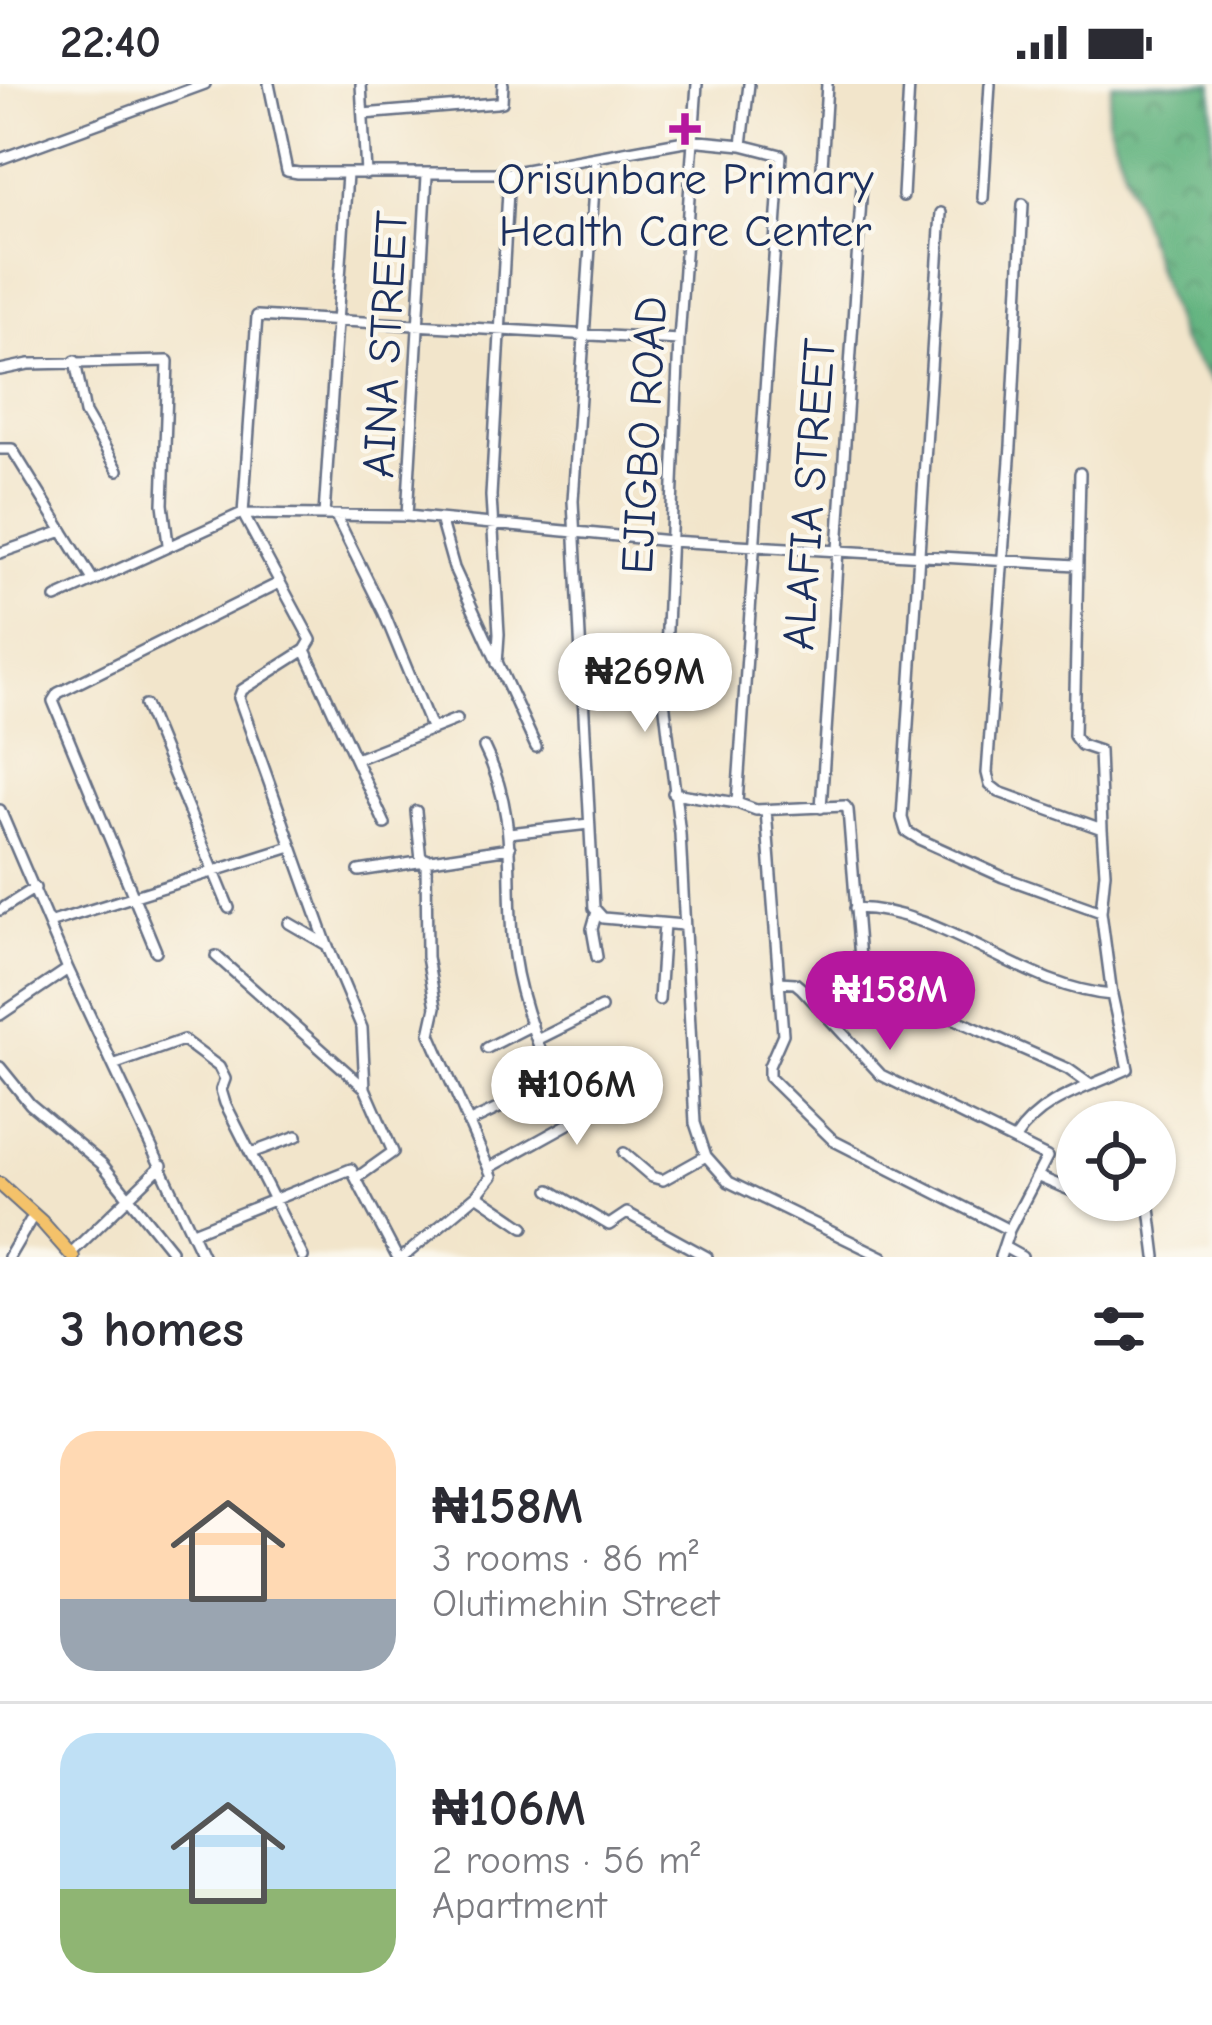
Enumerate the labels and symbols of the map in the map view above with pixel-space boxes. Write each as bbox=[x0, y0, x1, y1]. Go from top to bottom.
marker: Orisunbare Primary Health Care Center bbox=[669, 113, 701, 145]
place label: Orisunbare Primary Health Care Center bbox=[496, 153, 874, 257]
street label: AINA STREET bbox=[352, 209, 418, 479]
street label: EJIGBO ROAD bbox=[611, 295, 677, 575]
street label: ALAFIA STREET bbox=[772, 336, 846, 652]
pin: ₦269M bbox=[561, 633, 729, 735]
pin: ₦158M bbox=[806, 951, 974, 1053]
pin: ₦106M bbox=[493, 1046, 661, 1148]

